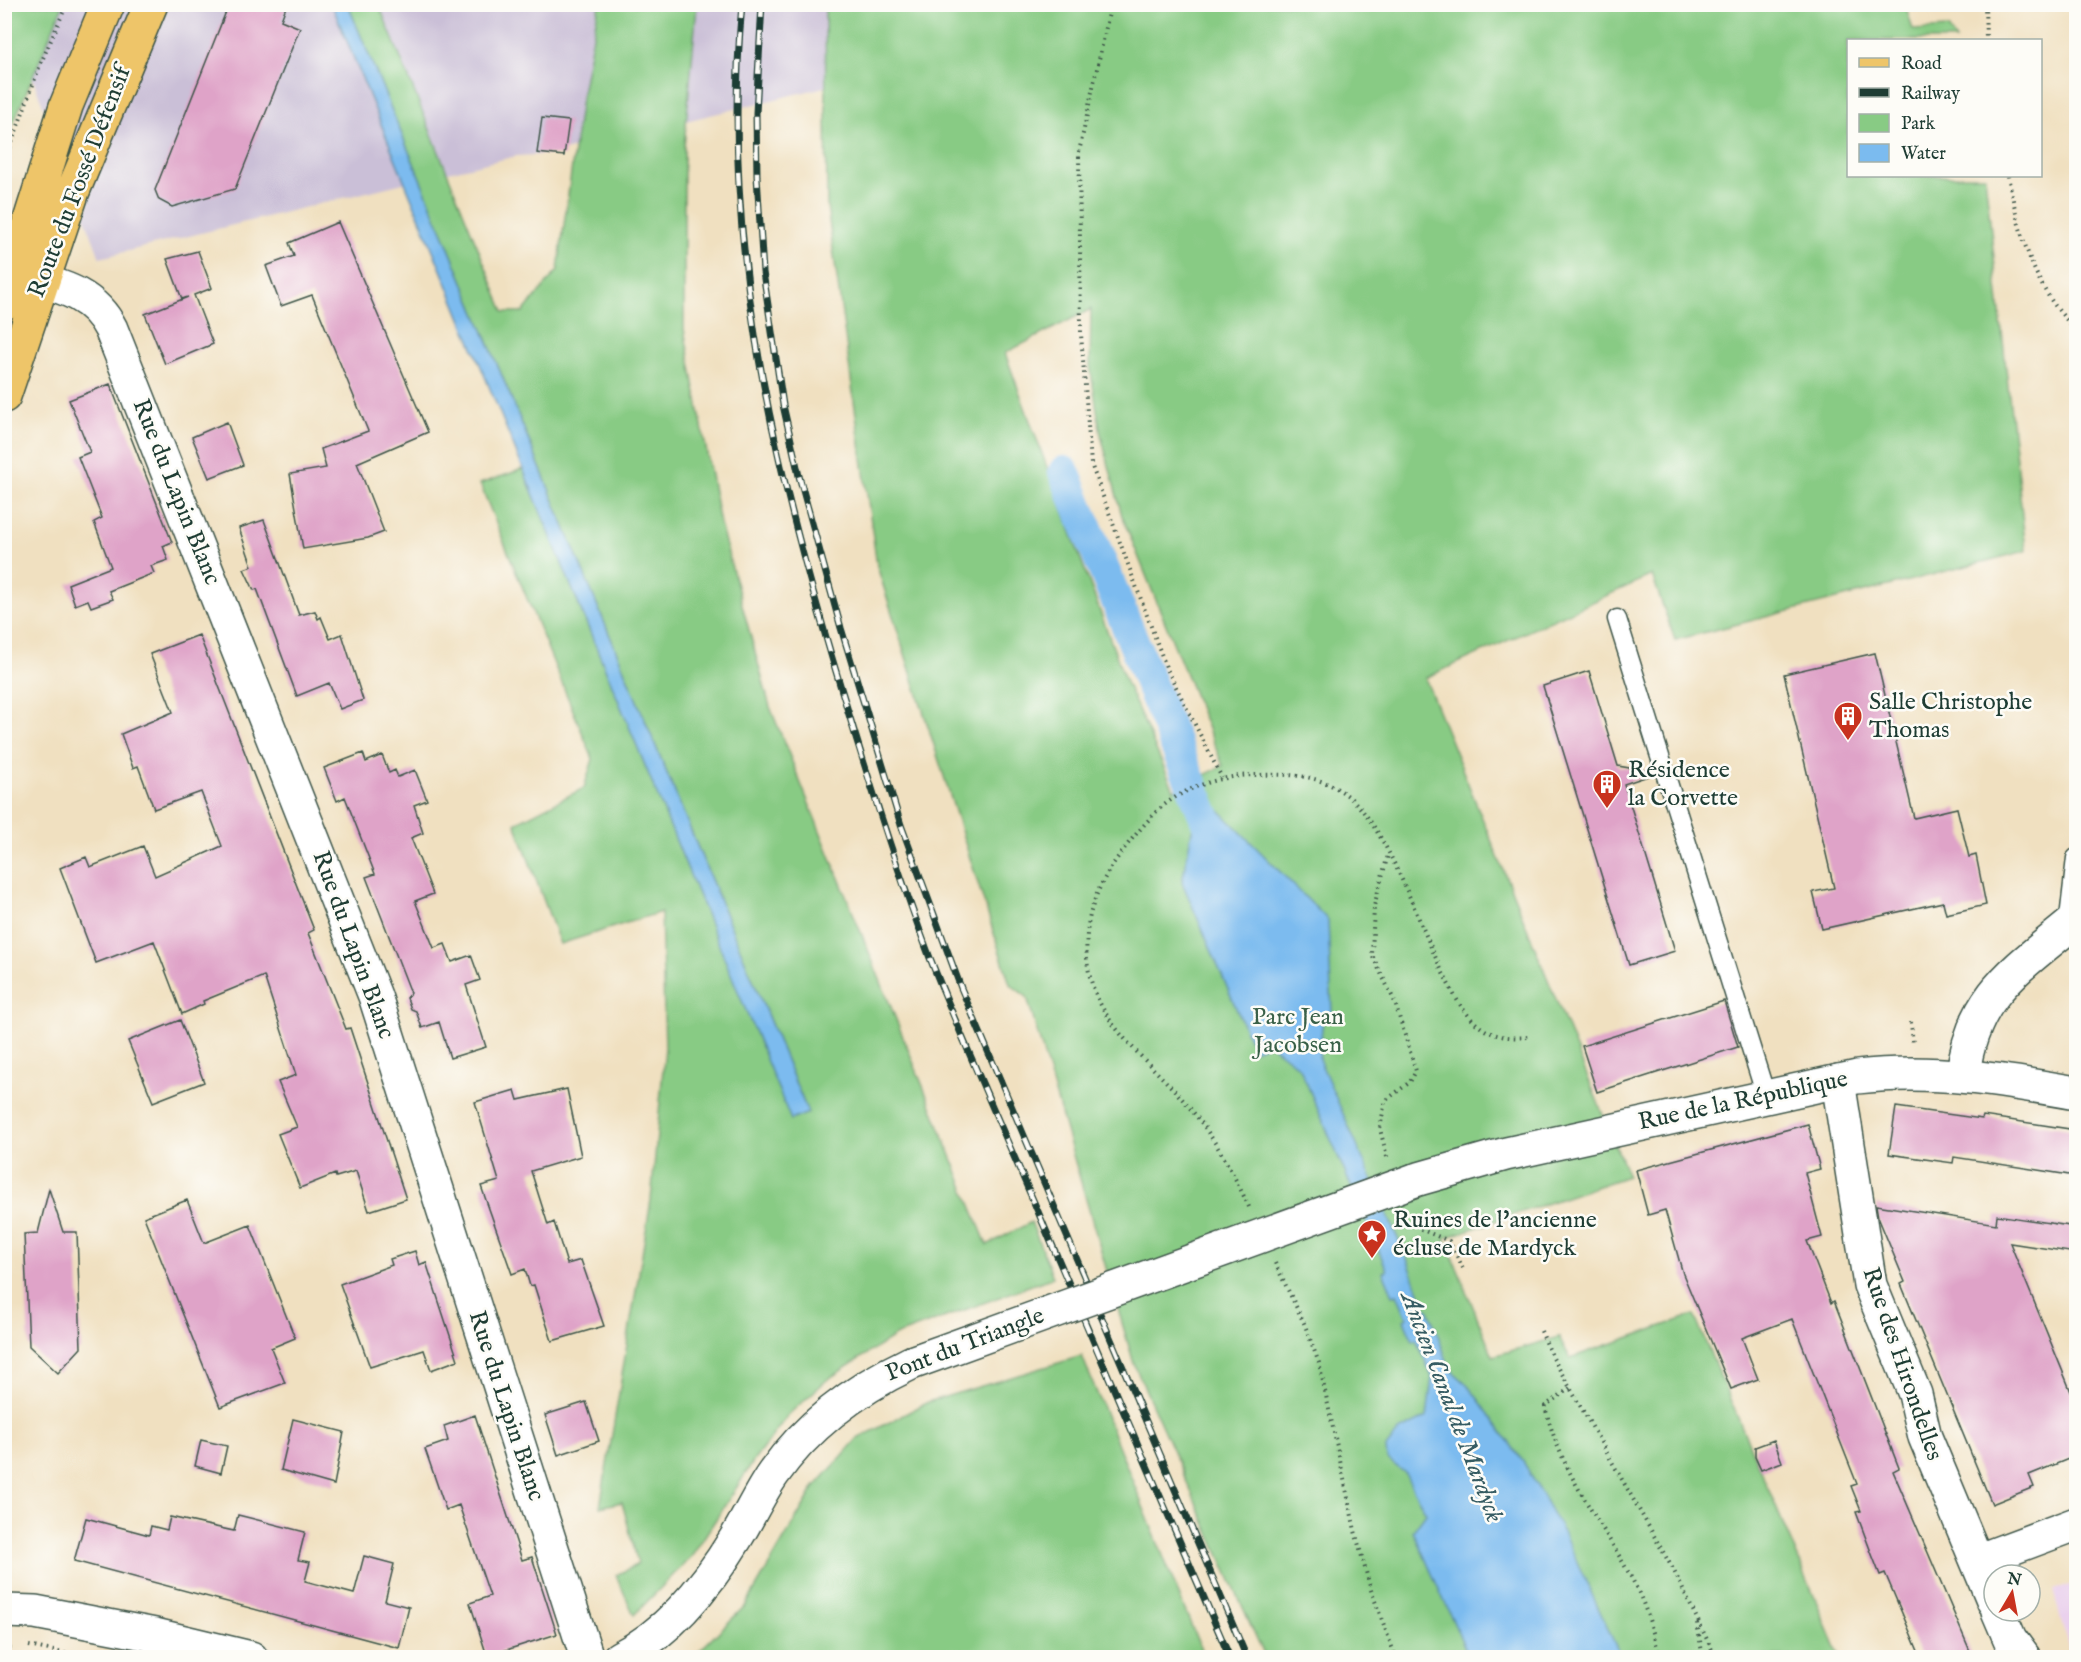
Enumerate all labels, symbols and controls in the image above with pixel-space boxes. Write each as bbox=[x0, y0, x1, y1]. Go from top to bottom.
legend bbox=[1847, 39, 2042, 177]
text: Road bbox=[1901, 53, 1942, 76]
street label: Route du Fossé Défensif bbox=[21, 58, 140, 302]
text: Railway bbox=[1901, 83, 1960, 106]
text: Park bbox=[1901, 113, 1936, 136]
text: Water bbox=[1901, 143, 1946, 166]
street label: Rue du Lapin Blanc bbox=[125, 394, 227, 590]
place label: Salle Christophe Thomas bbox=[1869, 687, 2032, 746]
building icon: Salle Christophe Thomas bbox=[1832, 700, 1864, 742]
place label: Résidence la Corvette bbox=[1628, 755, 1738, 814]
building icon: Résidence la Corvette bbox=[1591, 768, 1623, 810]
street label: Rue du Lapin Blanc bbox=[305, 847, 401, 1043]
park label: Parc Jean Jacobsen bbox=[1251, 1002, 1344, 1061]
street label: Rue de la République bbox=[1635, 1064, 1851, 1138]
place label: Ruines de l'ancienne écluse de Mardyck bbox=[1393, 1205, 1597, 1264]
place icon: Ruines de l'ancienne écluse de Mardyck bbox=[1356, 1218, 1388, 1260]
street label: Rue des Hirondelles bbox=[1854, 1263, 1950, 1465]
water label: Ancien Canal de Mardyck bbox=[1392, 1284, 1511, 1527]
street label: Pont du Triangle bbox=[881, 1301, 1049, 1389]
street label: Rue du Lapin Blanc bbox=[461, 1307, 551, 1505]
north arrow bbox=[1982, 1563, 2042, 1623]
text: N bbox=[2005, 1569, 2023, 1591]

